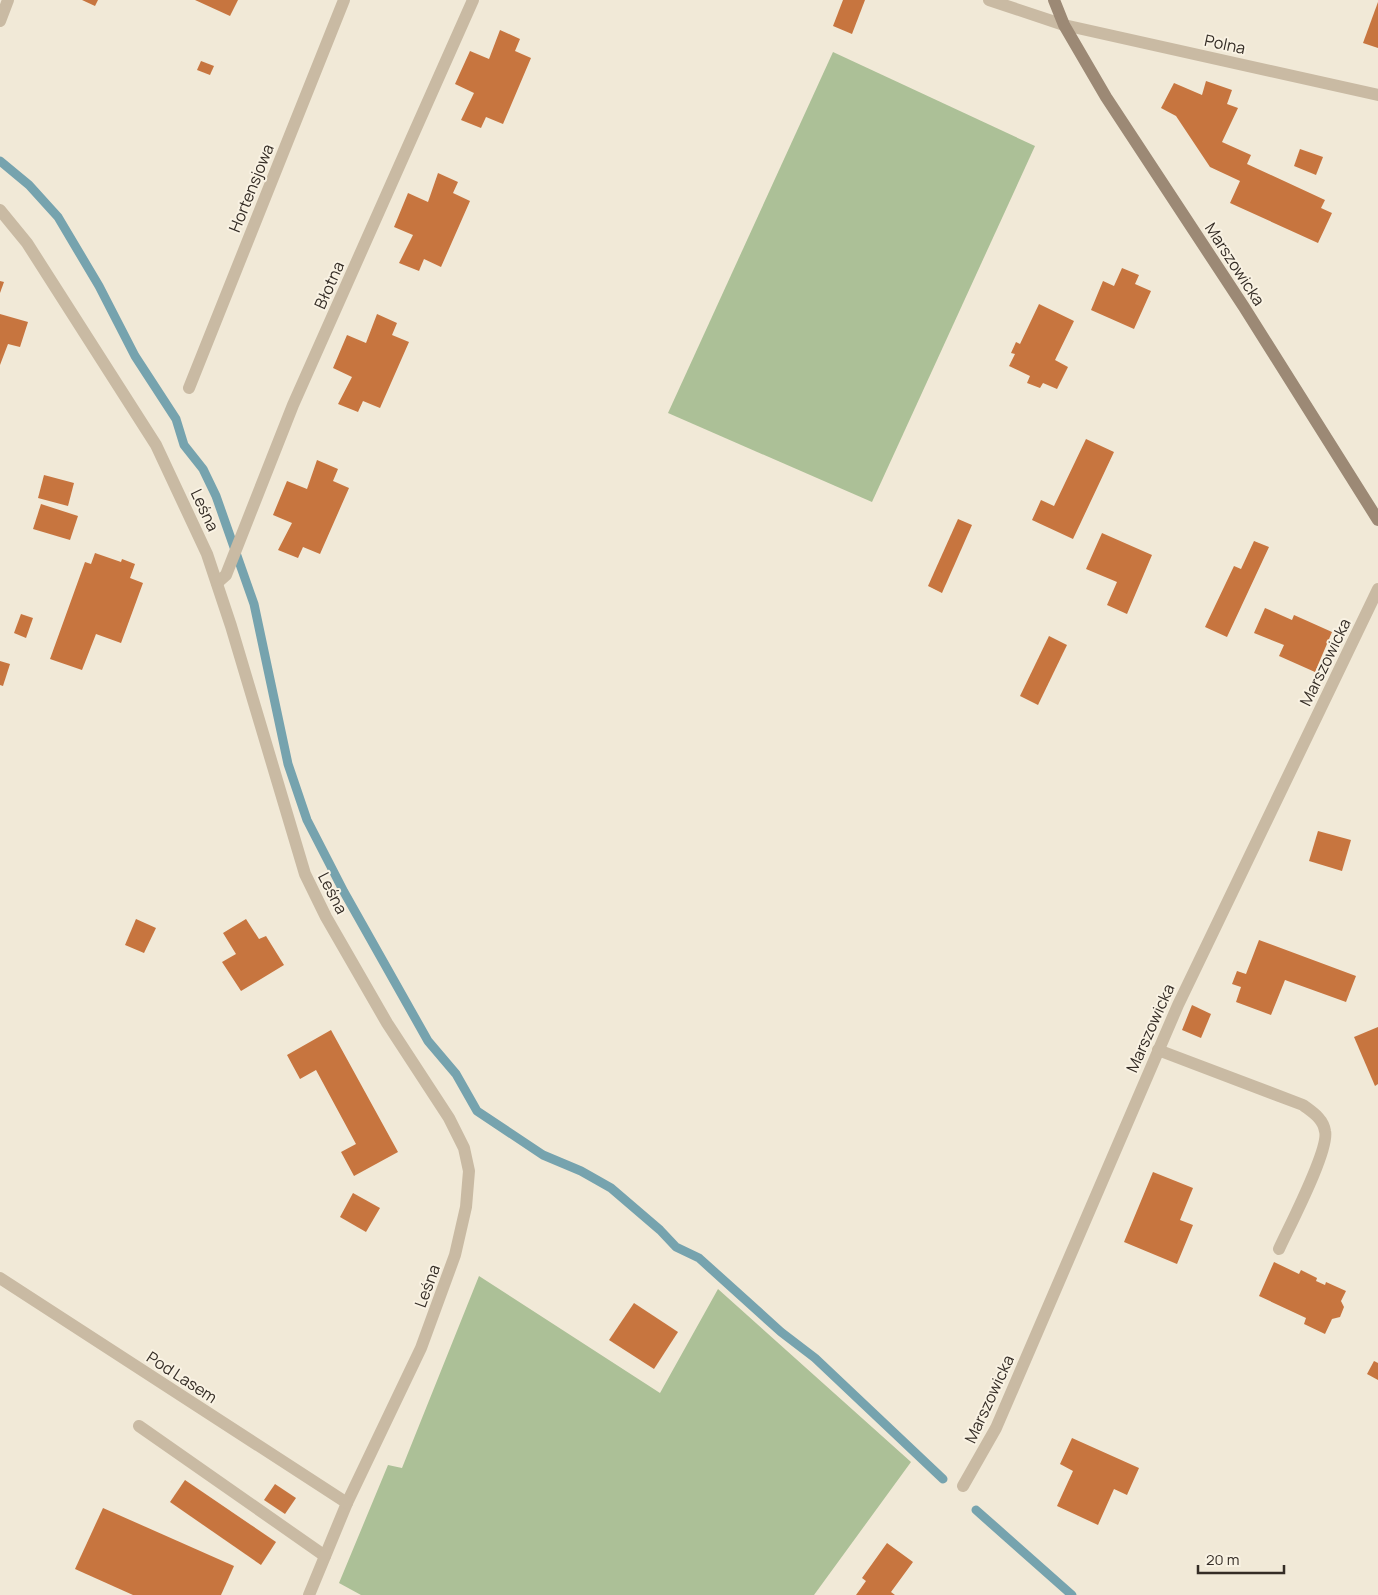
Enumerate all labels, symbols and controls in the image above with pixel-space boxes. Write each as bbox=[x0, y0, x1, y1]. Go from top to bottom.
street label: Polna bbox=[1203, 29, 1247, 59]
street label: Hortensjowa bbox=[223, 141, 279, 235]
street label: Marszowicka bbox=[1200, 218, 1270, 310]
street label: Błotna bbox=[309, 258, 349, 312]
street label: Leśna bbox=[186, 485, 224, 535]
street label: Marszowicka bbox=[1294, 615, 1356, 709]
street label: Leśna bbox=[313, 868, 353, 918]
street label: Marszowicka bbox=[1121, 980, 1179, 1076]
street label: Leśna bbox=[409, 1261, 445, 1311]
street label: Pod Lasem bbox=[143, 1346, 221, 1408]
street label: Marszowicka bbox=[959, 1351, 1019, 1447]
scale bar bbox=[1198, 1542, 1284, 1574]
text: 20 m bbox=[1206, 1549, 1239, 1570]

